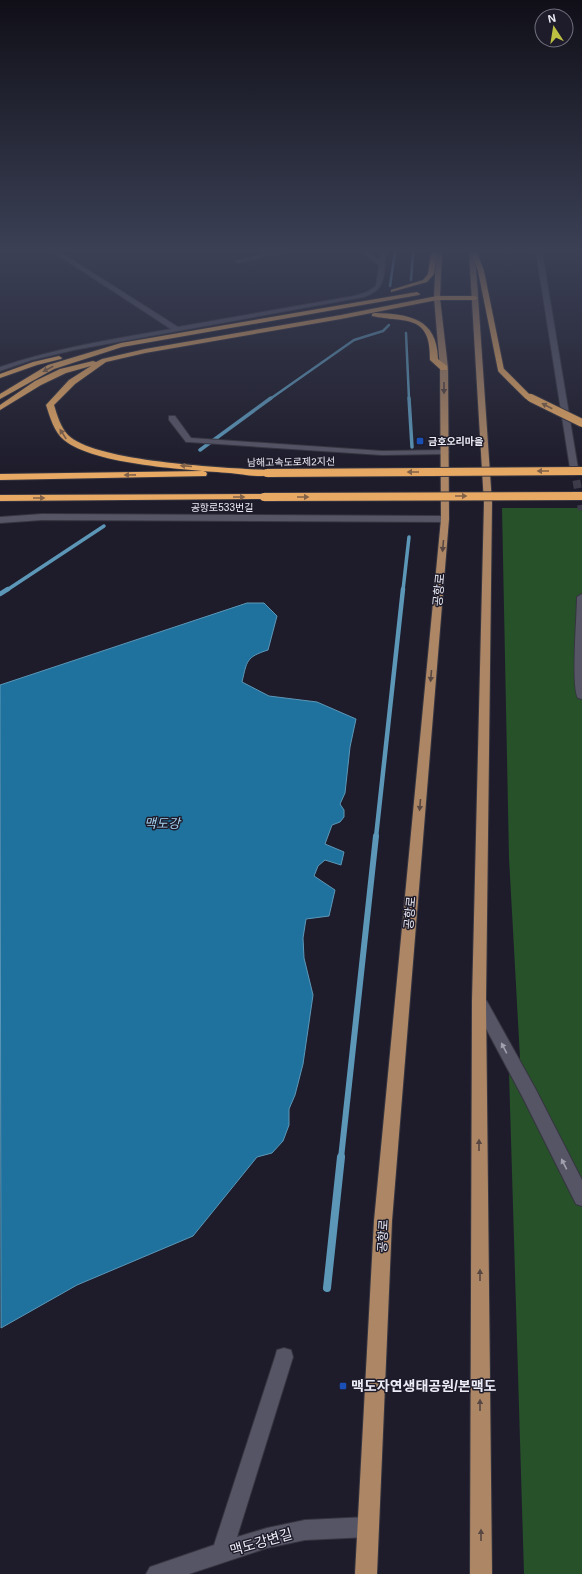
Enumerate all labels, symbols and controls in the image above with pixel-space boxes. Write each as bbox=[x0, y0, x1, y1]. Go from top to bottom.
north arrow bbox=[534, 8, 574, 48]
text: N bbox=[547, 12, 557, 25]
one-way arrow bbox=[42, 366, 54, 372]
one-way arrow bbox=[441, 382, 447, 395]
one-way arrow bbox=[541, 403, 553, 410]
one-way arrow bbox=[60, 428, 67, 439]
marker: 금호오리마을 bbox=[415, 436, 425, 446]
place label: 금호오리마을 bbox=[428, 436, 483, 447]
street label: 남해고속도로제2지선 bbox=[247, 456, 335, 468]
one-way arrow bbox=[180, 463, 192, 469]
one-way arrow bbox=[536, 468, 549, 474]
one-way arrow bbox=[406, 469, 419, 475]
one-way arrow bbox=[123, 472, 136, 478]
one-way arrow bbox=[455, 493, 468, 499]
one-way arrow bbox=[233, 494, 246, 500]
one-way arrow bbox=[297, 494, 310, 500]
one-way arrow bbox=[33, 495, 46, 501]
street label: 공항로533번길 bbox=[191, 502, 253, 513]
one-way arrow bbox=[439, 540, 446, 552]
street label: 공항로 bbox=[431, 573, 447, 607]
one-way arrow bbox=[428, 670, 435, 682]
one-way arrow bbox=[416, 799, 423, 811]
water label: 맥도강 bbox=[144, 816, 182, 831]
street label: 공항로 bbox=[402, 896, 418, 930]
one-way arrow bbox=[501, 1042, 507, 1054]
one-way arrow bbox=[476, 1138, 482, 1151]
one-way arrow bbox=[561, 1158, 567, 1169]
street label: 공항로 bbox=[375, 1219, 391, 1253]
one-way arrow bbox=[477, 1268, 483, 1281]
place label: 맥도자연생태공원/본맥도 bbox=[351, 1378, 497, 1394]
marker: 맥도자연생태공원/본맥도 bbox=[338, 1381, 348, 1391]
one-way arrow bbox=[477, 1398, 483, 1411]
street label: 맥도강변길 bbox=[228, 1525, 294, 1559]
one-way arrow bbox=[478, 1528, 484, 1541]

